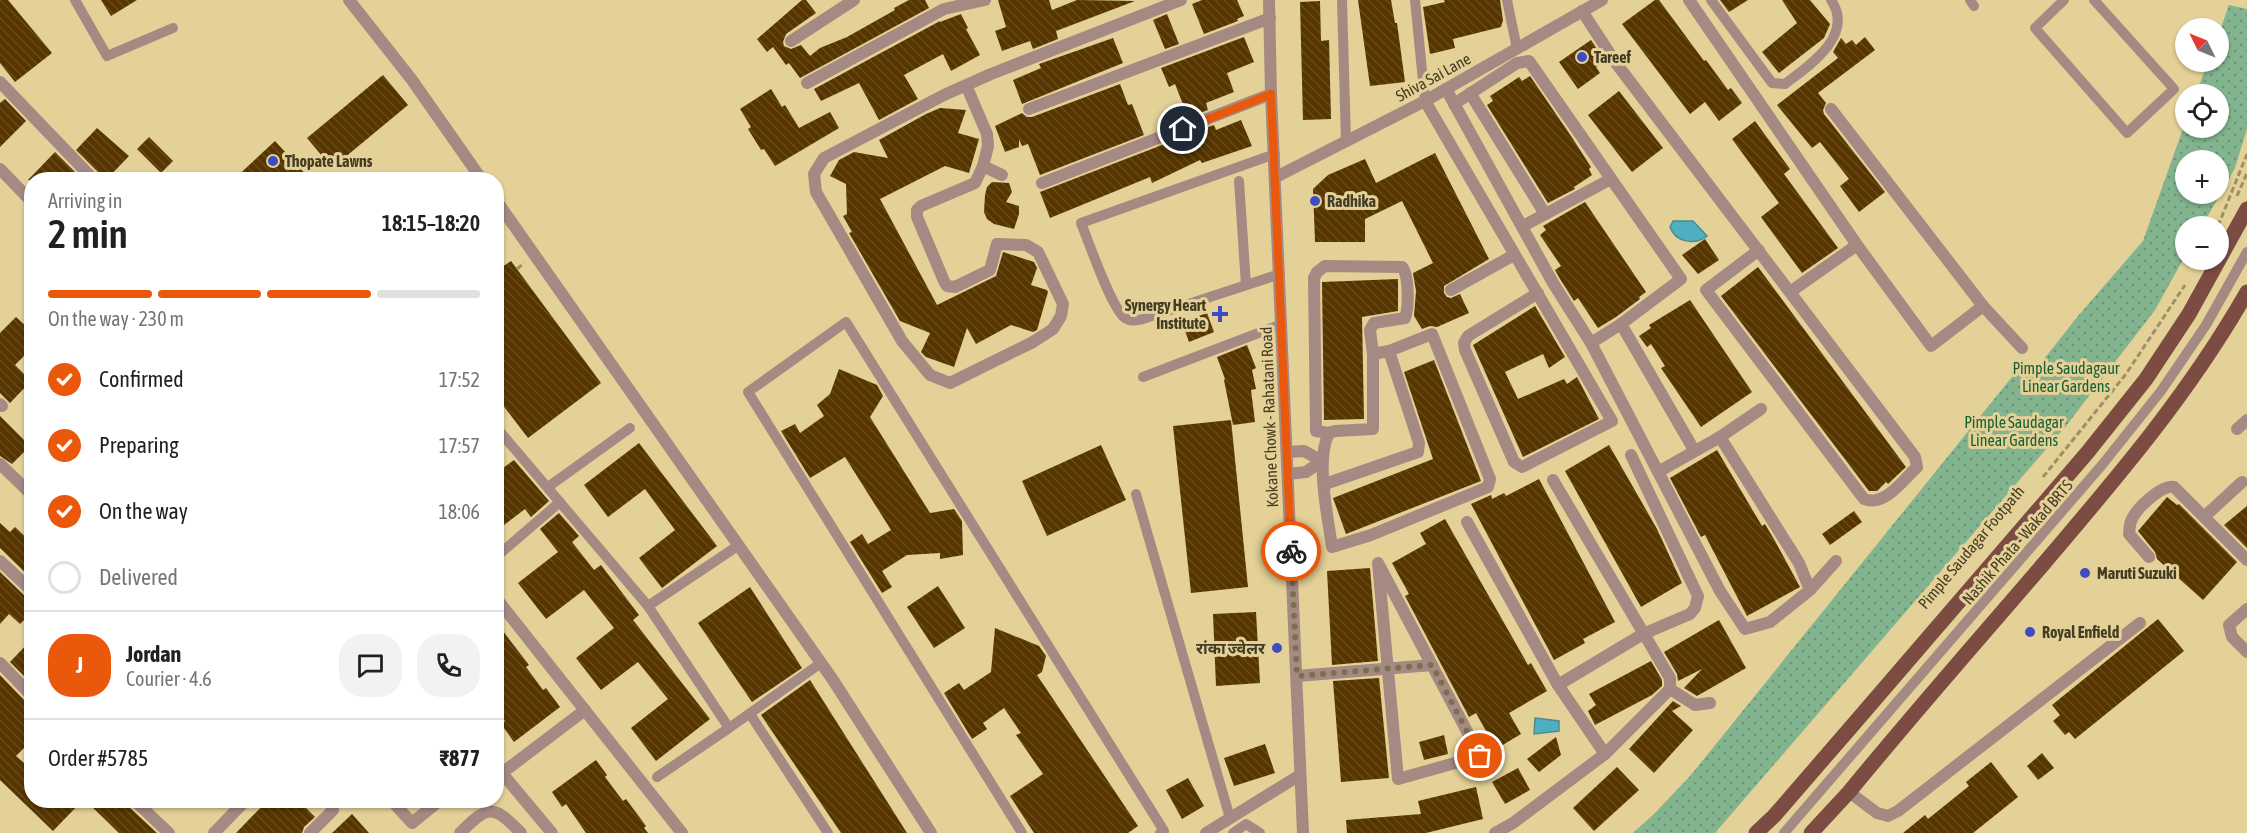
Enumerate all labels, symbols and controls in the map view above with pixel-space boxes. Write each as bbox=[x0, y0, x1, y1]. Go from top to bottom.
north arrow bbox=[2175, 18, 2229, 72]
map controls bbox=[2175, 18, 2229, 270]
place label: Tareef bbox=[1594, 48, 1632, 66]
street label: Shiva Sai Lane bbox=[1392, 49, 1474, 105]
marker: Tareef bbox=[1575, 50, 1589, 64]
button: locate bbox=[2175, 84, 2229, 138]
pin bbox=[1157, 103, 1208, 154]
icon: home bbox=[1166, 112, 1199, 145]
button: + bbox=[2175, 150, 2229, 204]
place label: Thopate Lawns bbox=[285, 152, 373, 170]
marker: Thopate Lawns bbox=[266, 154, 280, 168]
text: Arriving in bbox=[48, 189, 122, 212]
place label: Radhika bbox=[1327, 192, 1376, 210]
marker: Radhika bbox=[1308, 194, 1322, 208]
text: 18:15–18:20 bbox=[382, 210, 480, 236]
text: 2 min bbox=[48, 212, 128, 256]
button: − bbox=[2175, 216, 2229, 270]
place label: Synergy Heart Institute bbox=[1125, 296, 1206, 332]
marker: Synergy Heart Institute bbox=[1211, 305, 1229, 323]
text: On the way · 230 m bbox=[48, 307, 184, 330]
street label: Kokane Chowk - Rahatani Road bbox=[1257, 326, 1281, 508]
park label: Pimple Saudagaur Linear Gardens bbox=[2012, 359, 2120, 395]
icon: check bbox=[48, 363, 81, 396]
text: Confirmed bbox=[99, 366, 184, 392]
text: 17:52 bbox=[439, 368, 480, 391]
park label: Pimple Saudagar Linear Gardens bbox=[1964, 413, 2064, 449]
icon: check bbox=[48, 429, 81, 462]
text: Preparing bbox=[99, 432, 179, 458]
text: 17:57 bbox=[439, 434, 480, 457]
street label: Nashik Phata - Wakad BRTS bbox=[1958, 476, 2076, 608]
street label: Pimple Saudagar Footpath bbox=[1914, 482, 2028, 613]
icon: check bbox=[48, 495, 81, 528]
text: On the way bbox=[99, 498, 188, 524]
text: 18:06 bbox=[438, 500, 480, 523]
courier bbox=[1261, 521, 1321, 581]
icon: bike bbox=[1275, 535, 1308, 568]
text: Delivered bbox=[99, 564, 178, 590]
place label: Maruti Suzuki bbox=[2097, 564, 2177, 582]
marker: Maruti Suzuki bbox=[2078, 566, 2092, 580]
place label: Royal Enfield bbox=[2042, 623, 2120, 641]
marker: Royal Enfield bbox=[2023, 625, 2037, 639]
button: chat bbox=[339, 634, 402, 697]
button: phone bbox=[417, 634, 480, 697]
place label: रांका ज्वेलर bbox=[1196, 639, 1266, 657]
text: Jordan bbox=[126, 641, 181, 667]
marker: रांका ज्वेलर bbox=[1270, 641, 1284, 655]
text: J bbox=[76, 652, 83, 678]
text: Courier · 4.6 bbox=[126, 667, 212, 690]
pin bbox=[1454, 730, 1505, 781]
icon: bag bbox=[1463, 739, 1496, 772]
text: Order #5785 bbox=[48, 745, 148, 771]
text: ₹877 bbox=[440, 745, 480, 771]

